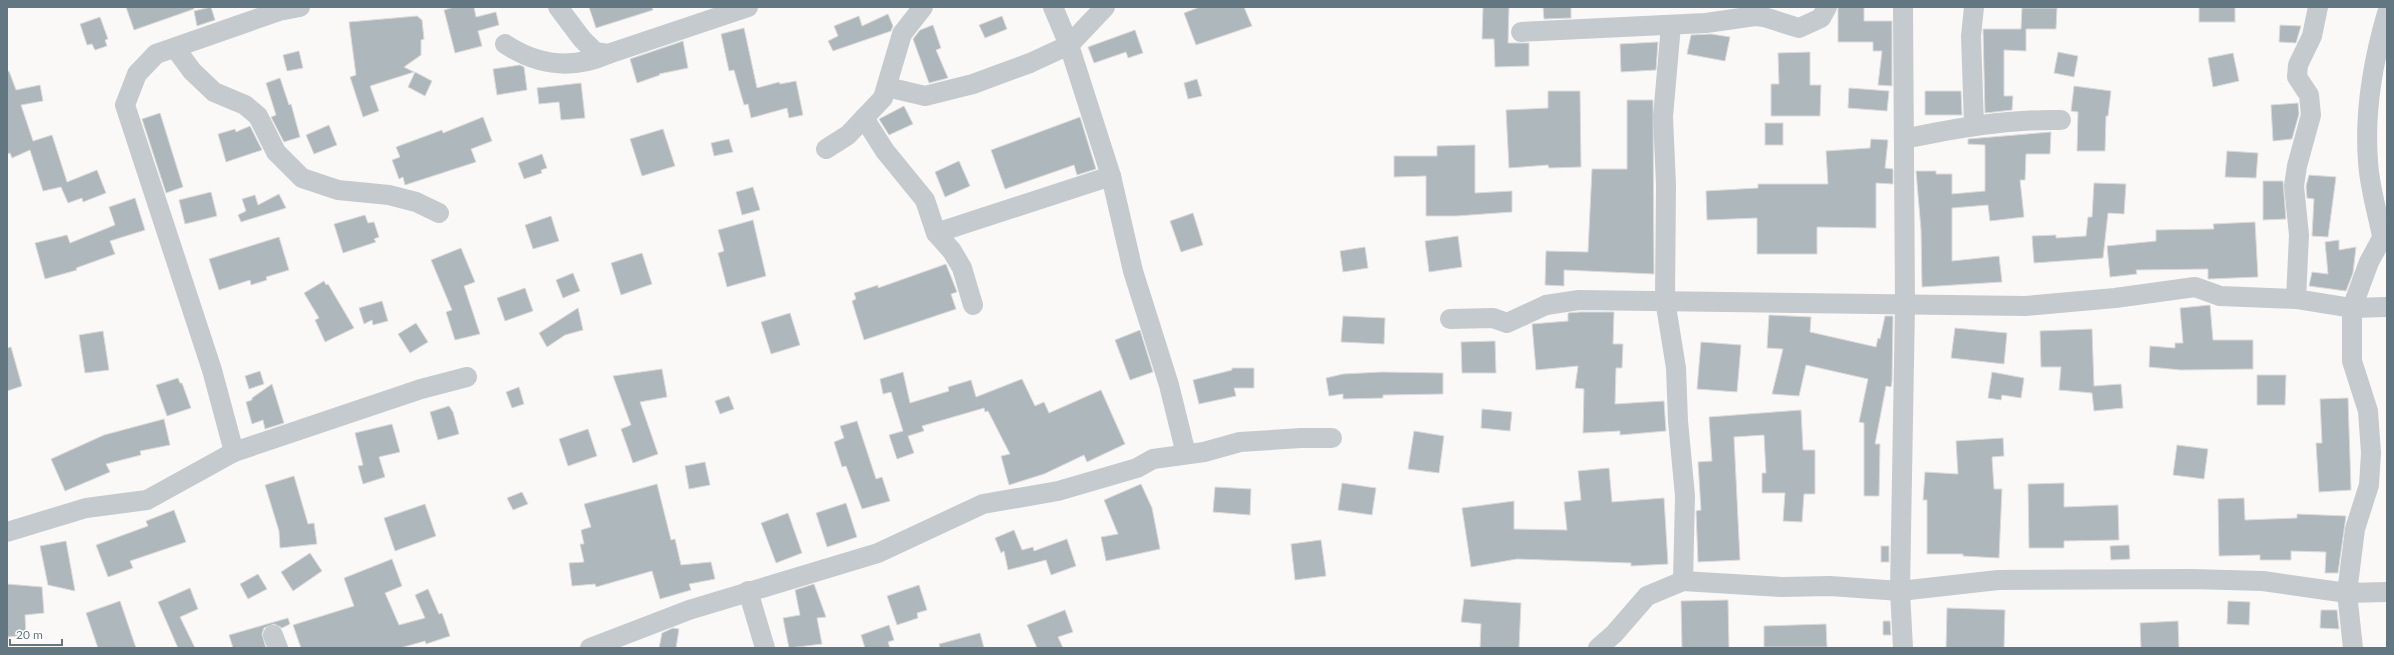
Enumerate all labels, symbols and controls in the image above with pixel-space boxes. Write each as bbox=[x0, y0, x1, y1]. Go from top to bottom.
scale bar bbox=[10, 621, 62, 647]
text: 20 m bbox=[16, 627, 43, 642]

